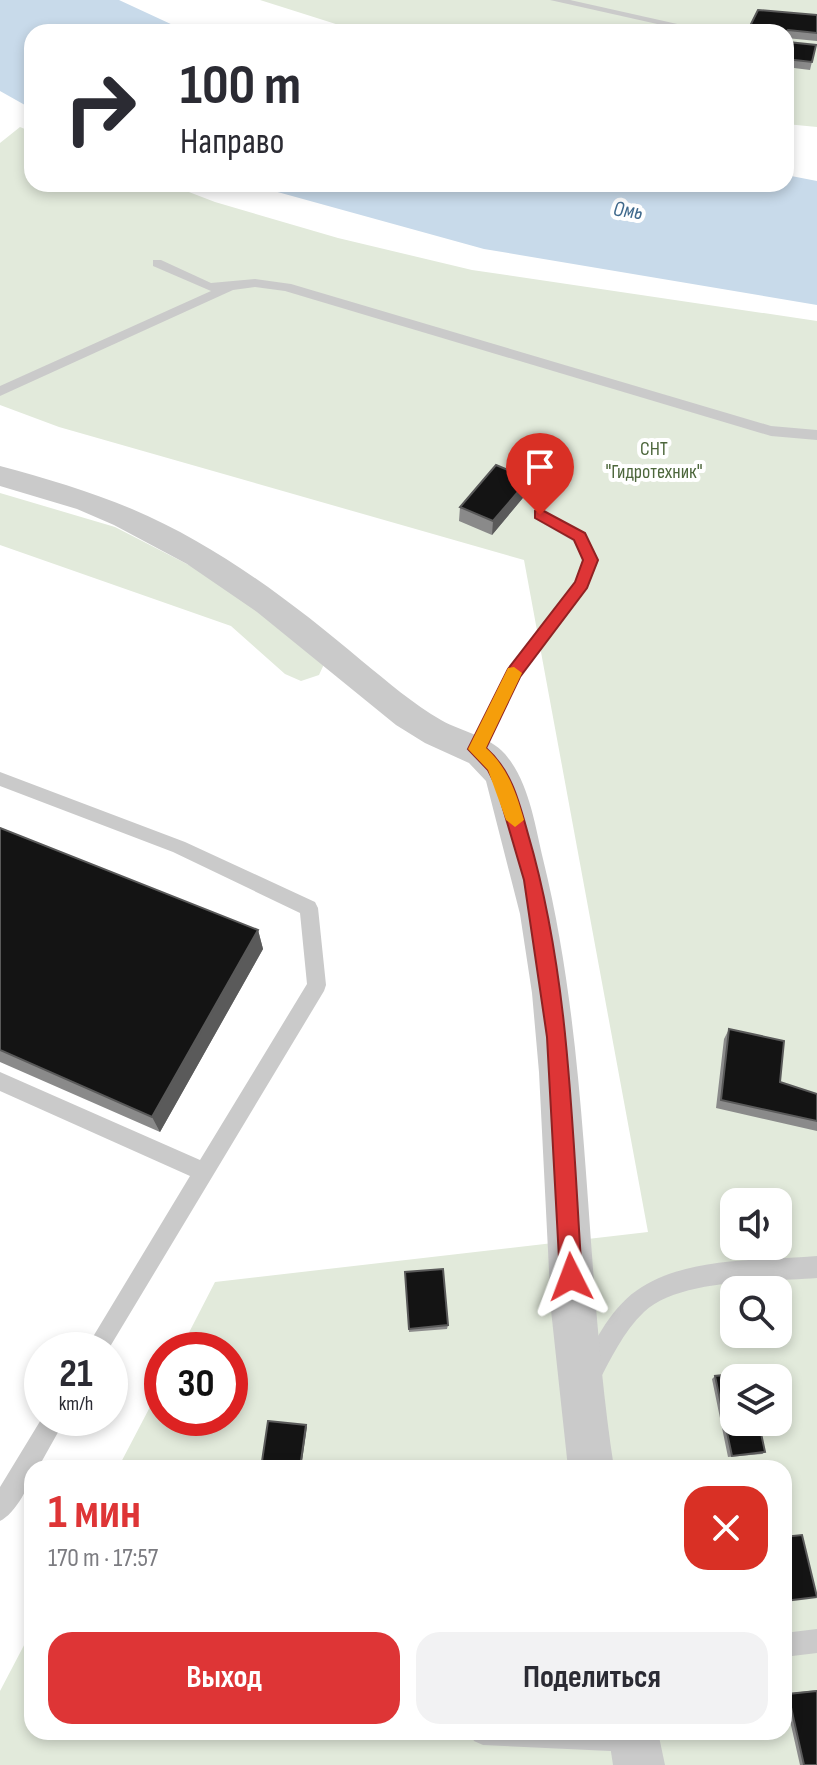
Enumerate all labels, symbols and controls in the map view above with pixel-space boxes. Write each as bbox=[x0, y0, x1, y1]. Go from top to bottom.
text: 100 m bbox=[180, 53, 301, 120]
icon: right bbox=[48, 56, 152, 160]
text: Направо bbox=[180, 121, 284, 164]
water label: Омь bbox=[611, 196, 645, 226]
pin bbox=[506, 433, 574, 515]
park label: СНТ "Гидротехник" bbox=[606, 437, 702, 484]
icon: arrive bbox=[518, 445, 562, 489]
map controls bbox=[720, 1188, 792, 1436]
button: sound bbox=[720, 1188, 792, 1260]
position arrow bbox=[529, 1235, 613, 1319]
button: search bbox=[720, 1276, 792, 1348]
speed limit sign: 30 bbox=[144, 1332, 248, 1436]
text: 21 bbox=[59, 1350, 93, 1398]
button: layers bbox=[720, 1364, 792, 1436]
text: km/h bbox=[59, 1392, 93, 1416]
text: 1 мин bbox=[48, 1484, 141, 1541]
button: close bbox=[684, 1486, 768, 1570]
text: 170 m · 17:57 bbox=[48, 1543, 158, 1574]
button: Выход bbox=[48, 1632, 400, 1724]
button: Поделиться bbox=[416, 1632, 768, 1724]

